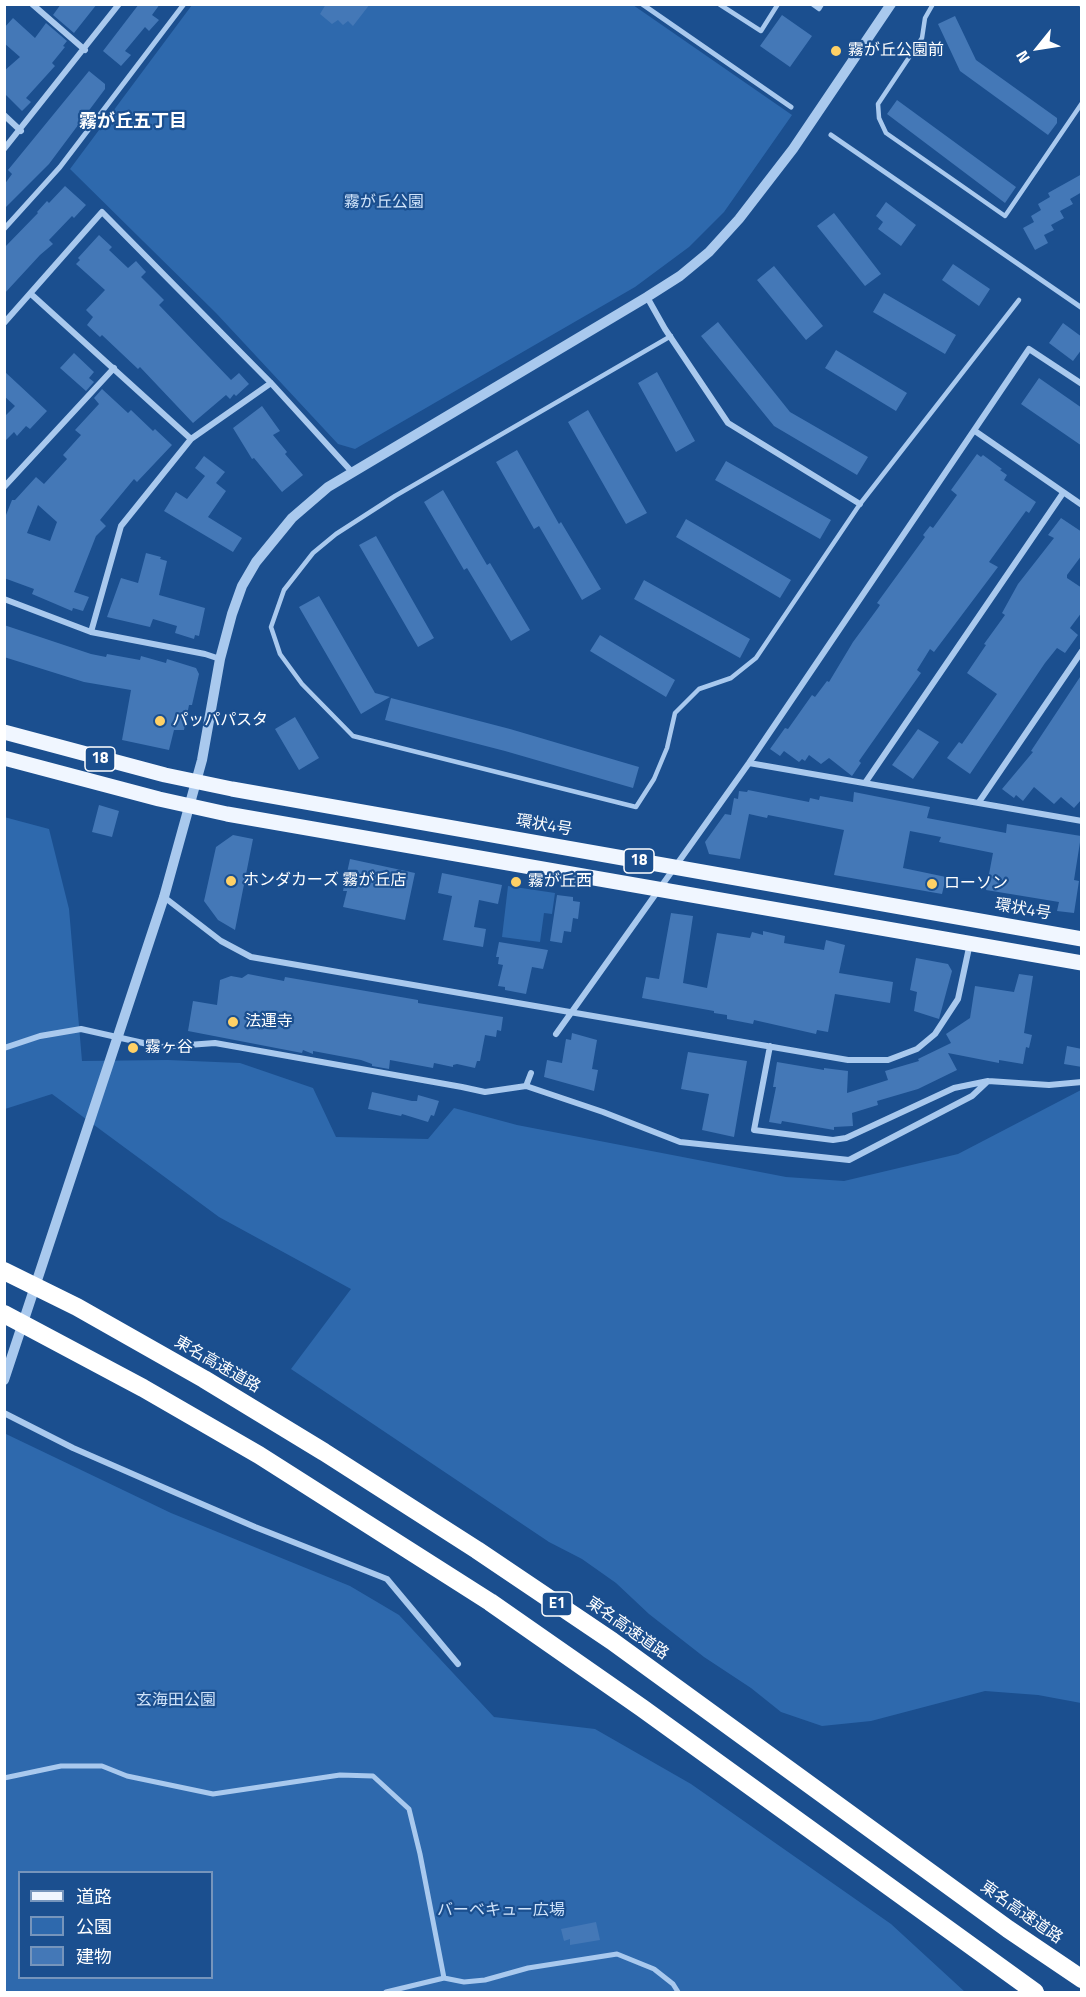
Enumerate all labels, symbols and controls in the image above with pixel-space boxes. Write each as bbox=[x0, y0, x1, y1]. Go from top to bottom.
north arrow bbox=[1008, 18, 1068, 78]
place label: 霧が丘公園前 bbox=[848, 41, 944, 61]
marker: 霧が丘公園前 bbox=[829, 44, 843, 58]
text: N bbox=[1009, 46, 1036, 68]
district label: 霧が丘五丁目 bbox=[79, 112, 187, 134]
park label: 霧が丘公園 bbox=[344, 193, 424, 213]
place label: パッパパスタ bbox=[172, 711, 268, 731]
marker: パッパパスタ bbox=[153, 714, 167, 728]
road number: 18 bbox=[85, 747, 115, 771]
street label: 環状4号 bbox=[514, 812, 574, 840]
road number: 18 bbox=[624, 849, 654, 873]
place label: ホンダカーズ 霧が丘店 bbox=[243, 871, 407, 891]
place label: 霧が丘西 bbox=[528, 872, 592, 892]
marker: ホンダカーズ 霧が丘店 bbox=[224, 874, 238, 888]
place label: ローソン bbox=[944, 874, 1008, 894]
marker: 霧が丘西 bbox=[509, 875, 523, 889]
marker: ローソン bbox=[925, 877, 939, 891]
street label: 環状4号 bbox=[993, 896, 1053, 924]
place label: 法運寺 bbox=[245, 1012, 293, 1032]
marker: 法運寺 bbox=[226, 1015, 240, 1029]
place label: 霧ヶ谷 bbox=[145, 1038, 193, 1058]
marker: 霧ヶ谷 bbox=[126, 1041, 140, 1055]
street label: 東名高速道路 bbox=[171, 1333, 263, 1397]
road number: E1 bbox=[542, 1592, 572, 1616]
street label: 東名高速道路 bbox=[582, 1594, 672, 1664]
park label: 玄海田公園 bbox=[136, 1691, 216, 1711]
legend bbox=[18, 1871, 213, 1979]
street label: 東名高速道路 bbox=[976, 1878, 1066, 1948]
text: 道路 bbox=[76, 1883, 112, 1910]
park label: バーベキュー広場 bbox=[437, 1901, 565, 1921]
text: 公園 bbox=[76, 1913, 112, 1940]
text: 建物 bbox=[76, 1943, 112, 1970]

